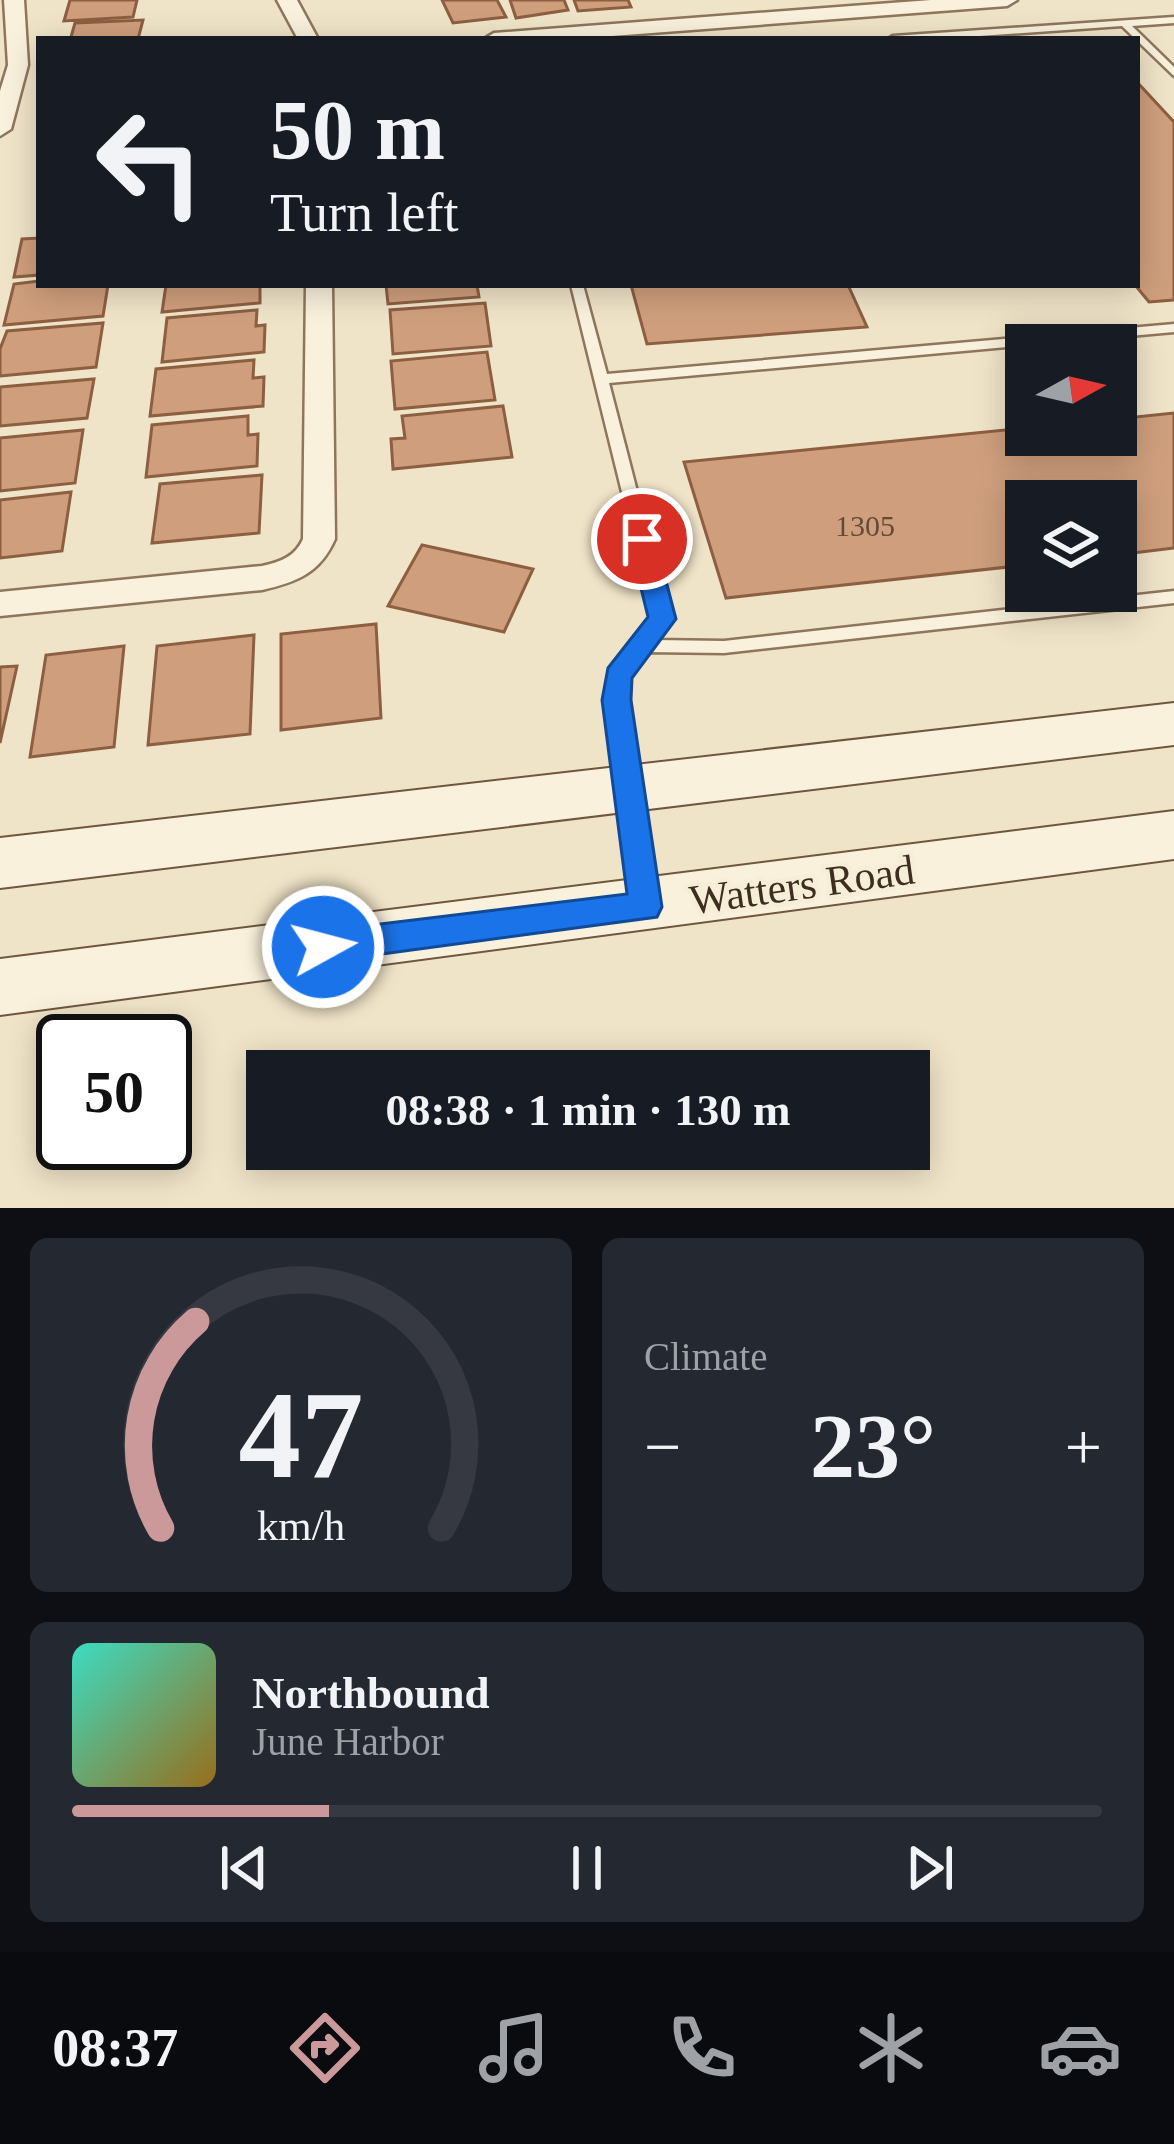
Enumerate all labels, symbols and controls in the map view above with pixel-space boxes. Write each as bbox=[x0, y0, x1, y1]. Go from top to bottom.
icon: left bbox=[72, 84, 228, 240]
text: 50 m bbox=[270, 84, 445, 177]
text: Turn left bbox=[270, 183, 459, 243]
north arrow bbox=[1005, 324, 1137, 456]
map controls bbox=[1005, 324, 1137, 612]
button: layers bbox=[1005, 480, 1137, 612]
pin bbox=[591, 488, 693, 590]
icon: arrive bbox=[609, 506, 675, 572]
house number: 1305 bbox=[835, 509, 895, 542]
street label: Watters Road bbox=[687, 846, 917, 924]
position arrow bbox=[260, 884, 386, 1010]
speed limit sign: 50 bbox=[36, 1014, 192, 1170]
text: 08:38 · 1 min · 130 m bbox=[386, 1085, 791, 1135]
text: Climate bbox=[644, 1335, 767, 1378]
text: 47 bbox=[239, 1366, 363, 1504]
text: 23° bbox=[810, 1397, 936, 1496]
text: − bbox=[644, 1410, 681, 1483]
text: + bbox=[1065, 1410, 1102, 1483]
text: km/h bbox=[257, 1502, 345, 1549]
text: Northbound bbox=[252, 1668, 490, 1718]
text: June Harbor bbox=[252, 1720, 444, 1763]
icon: previous bbox=[211, 1835, 277, 1901]
icon: pause bbox=[554, 1835, 620, 1901]
icon: next bbox=[897, 1835, 963, 1901]
icon: directions bbox=[283, 2006, 367, 2090]
icon: music bbox=[472, 2006, 556, 2090]
icon: phone bbox=[660, 2006, 744, 2090]
icon: climate bbox=[849, 2006, 933, 2090]
icon: car bbox=[1038, 2006, 1122, 2090]
text: 08:37 bbox=[52, 2018, 178, 2078]

